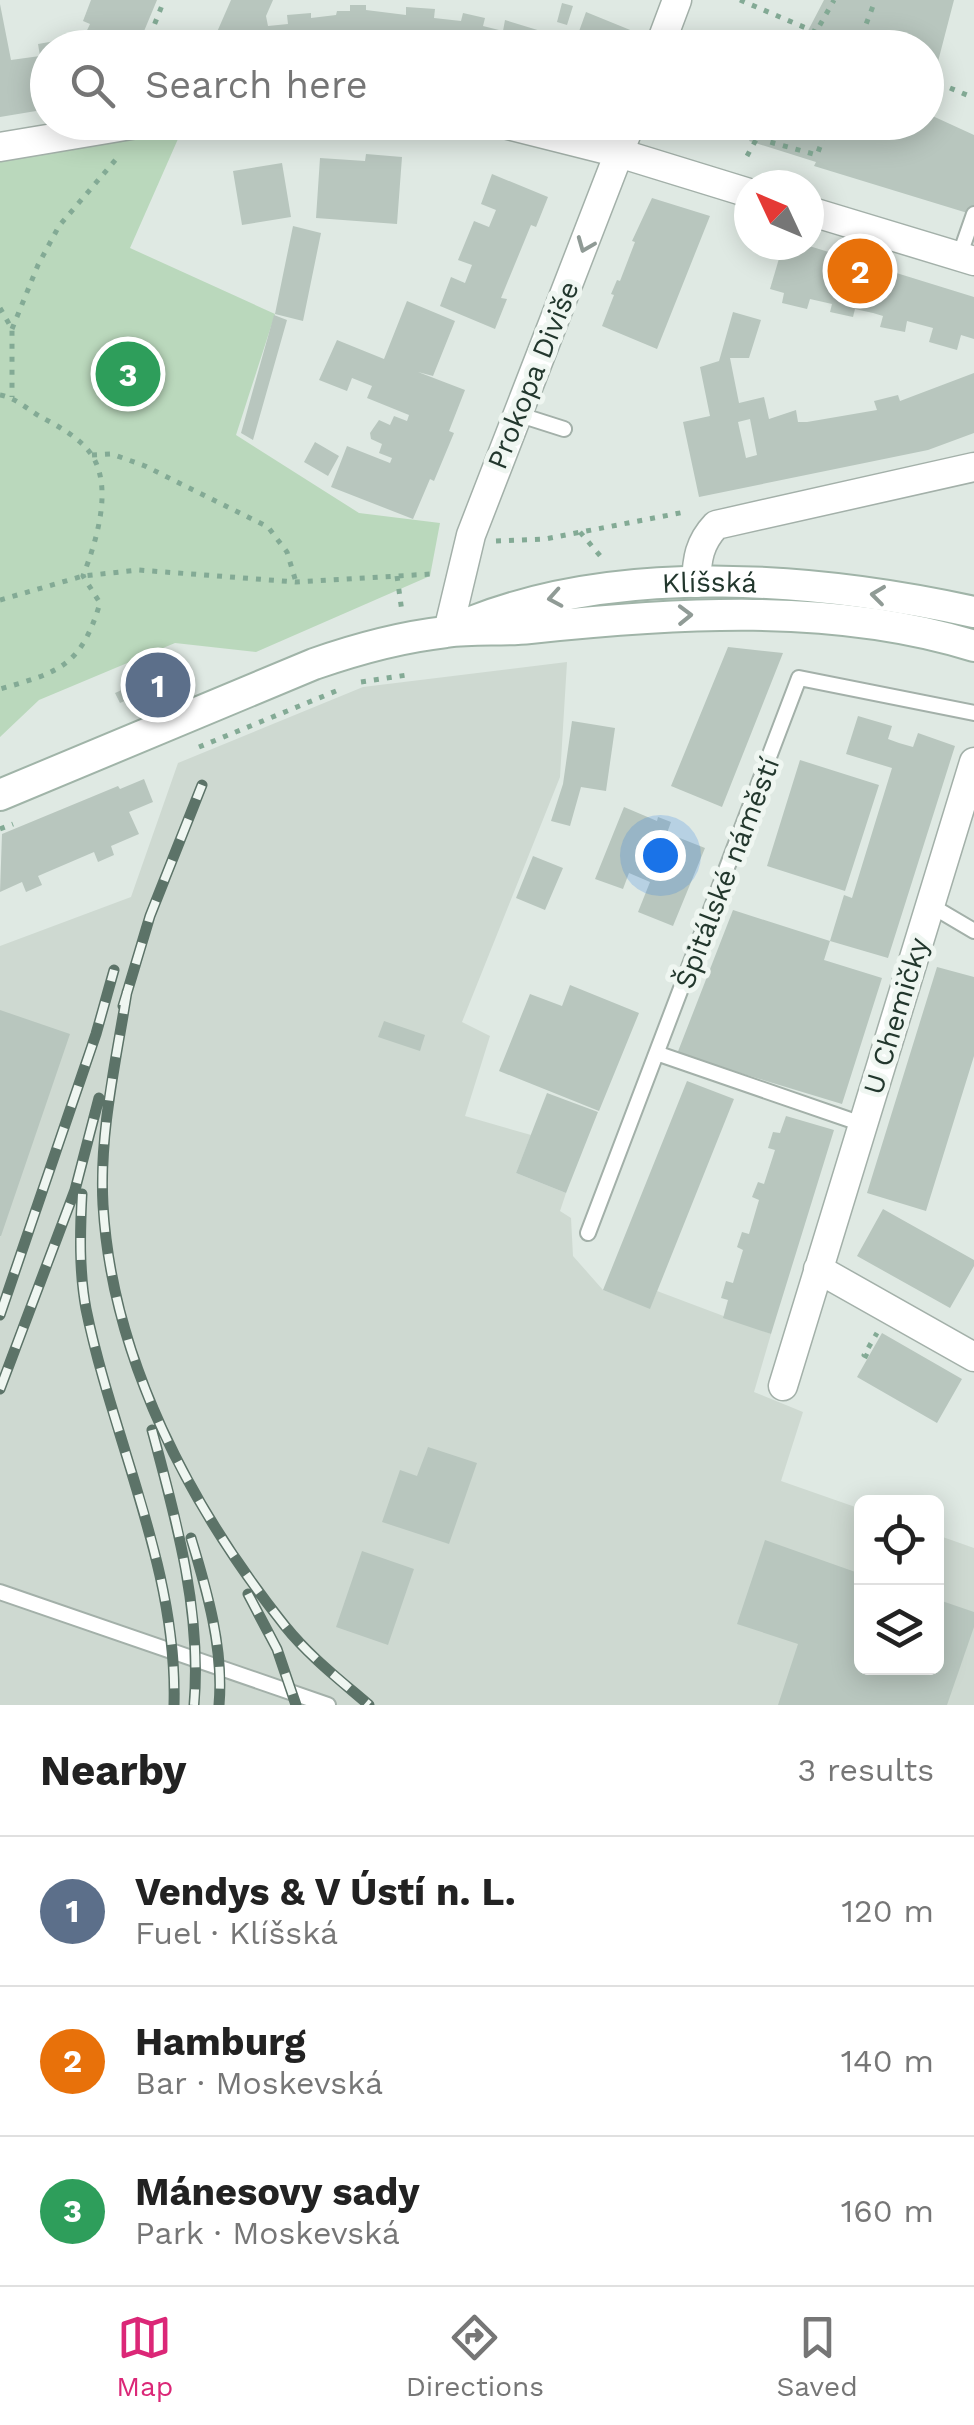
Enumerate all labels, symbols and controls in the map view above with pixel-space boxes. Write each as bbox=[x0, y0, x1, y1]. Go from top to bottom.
search box bbox=[30, 30, 944, 140]
icon: search bbox=[65, 58, 120, 113]
text: Search here bbox=[145, 63, 368, 107]
north arrow bbox=[734, 170, 824, 260]
pin: 2 bbox=[828, 234, 892, 308]
one-way arrow bbox=[576, 235, 596, 252]
street label: Prokopa Diviše bbox=[480, 276, 586, 474]
pin: 3 bbox=[96, 336, 160, 412]
street label: Klíšská bbox=[661, 565, 758, 599]
one-way arrow bbox=[870, 585, 886, 606]
one-way arrow bbox=[546, 587, 563, 608]
one-way arrow bbox=[678, 604, 694, 626]
pin: 1 bbox=[126, 648, 190, 722]
street label: Špitálské náměstí bbox=[668, 753, 786, 993]
your location bbox=[635, 830, 686, 881]
street label: U Chemičky bbox=[857, 933, 936, 1098]
map controls bbox=[854, 1495, 944, 1675]
button: locate bbox=[854, 1495, 944, 1585]
button: layers bbox=[854, 1585, 944, 1675]
text: Nearby bbox=[40, 1746, 187, 1795]
text: 3 results bbox=[797, 1751, 934, 1789]
text: Vendys & V Ústí n. L. bbox=[135, 1870, 516, 1914]
text: 1 bbox=[66, 1892, 79, 1930]
text: 120 m bbox=[842, 1892, 934, 1930]
text: Fuel · Klíšská bbox=[135, 1914, 338, 1952]
text: Hamburg bbox=[135, 2020, 305, 2064]
text: 2 bbox=[63, 2042, 82, 2080]
text: 140 m bbox=[841, 2042, 934, 2080]
text: Bar · Moskevská bbox=[135, 2064, 383, 2102]
text: Mánesovy sady bbox=[135, 2170, 420, 2214]
text: 3 bbox=[63, 2192, 82, 2230]
text: 160 m bbox=[841, 2192, 934, 2230]
text: Park · Moskevská bbox=[135, 2214, 400, 2252]
tab: Map bbox=[116, 2310, 173, 2403]
tab: Directions bbox=[406, 2310, 544, 2403]
tab: Saved bbox=[776, 2310, 858, 2403]

